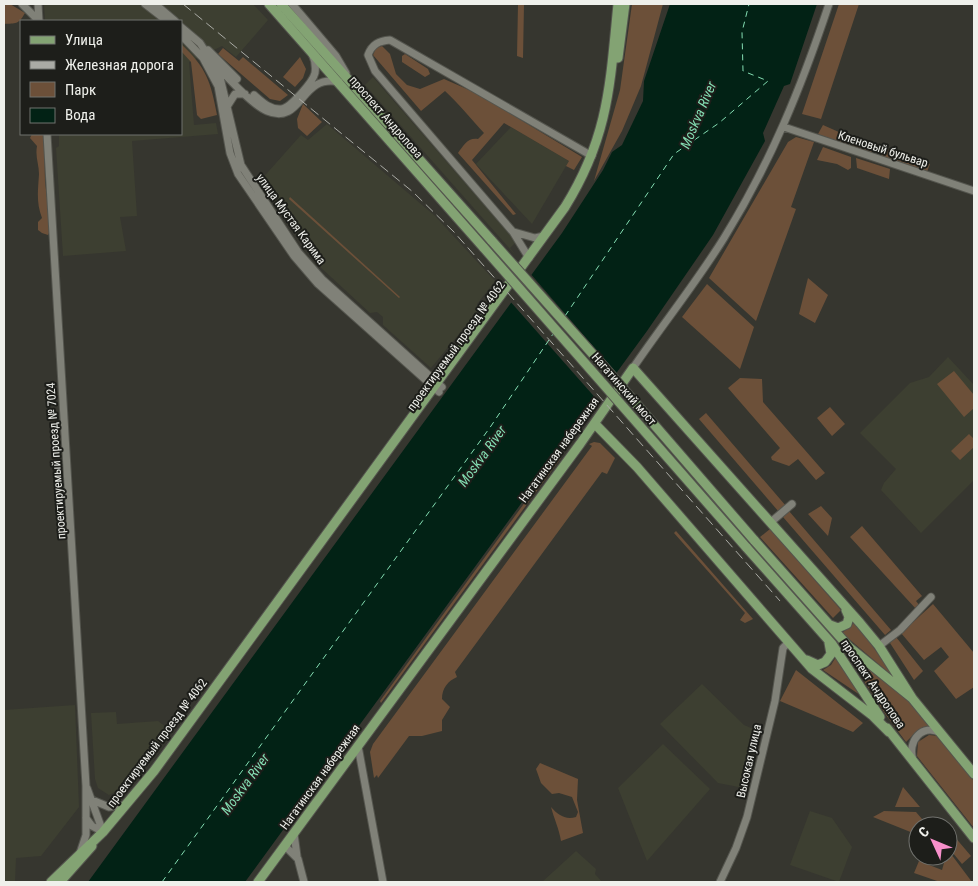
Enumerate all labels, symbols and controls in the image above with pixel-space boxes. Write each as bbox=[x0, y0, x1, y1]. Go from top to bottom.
legend bbox=[20, 20, 182, 135]
text: Улица bbox=[65, 31, 103, 49]
text: Железная дорога bbox=[65, 56, 174, 74]
street label: проспект Андропова bbox=[347, 73, 426, 161]
water label: Moskva River bbox=[677, 78, 720, 151]
text: Парк bbox=[65, 81, 96, 99]
text: Вода bbox=[65, 106, 95, 124]
street label: Кленовый бульвар bbox=[836, 128, 930, 170]
street label: улица Мустая Карима bbox=[253, 171, 329, 267]
street label: проектируемый проезд № 4062 bbox=[404, 278, 508, 414]
street label: Нагатинский мост bbox=[589, 350, 659, 428]
street label: проектируемый проезд № 7024 bbox=[44, 382, 68, 540]
street label: Нагатинская набережная bbox=[516, 395, 602, 505]
water label: Moskva River bbox=[455, 422, 510, 490]
street label: проспект Андропова bbox=[838, 637, 908, 731]
street label: проектируемый проезд № 4062 bbox=[104, 676, 210, 810]
street label: Нагатинская набережная bbox=[277, 722, 363, 832]
street label: Высокая улица bbox=[734, 722, 764, 799]
water label: Moskva River bbox=[218, 750, 273, 818]
north arrow bbox=[908, 816, 958, 866]
text: С bbox=[915, 824, 932, 840]

